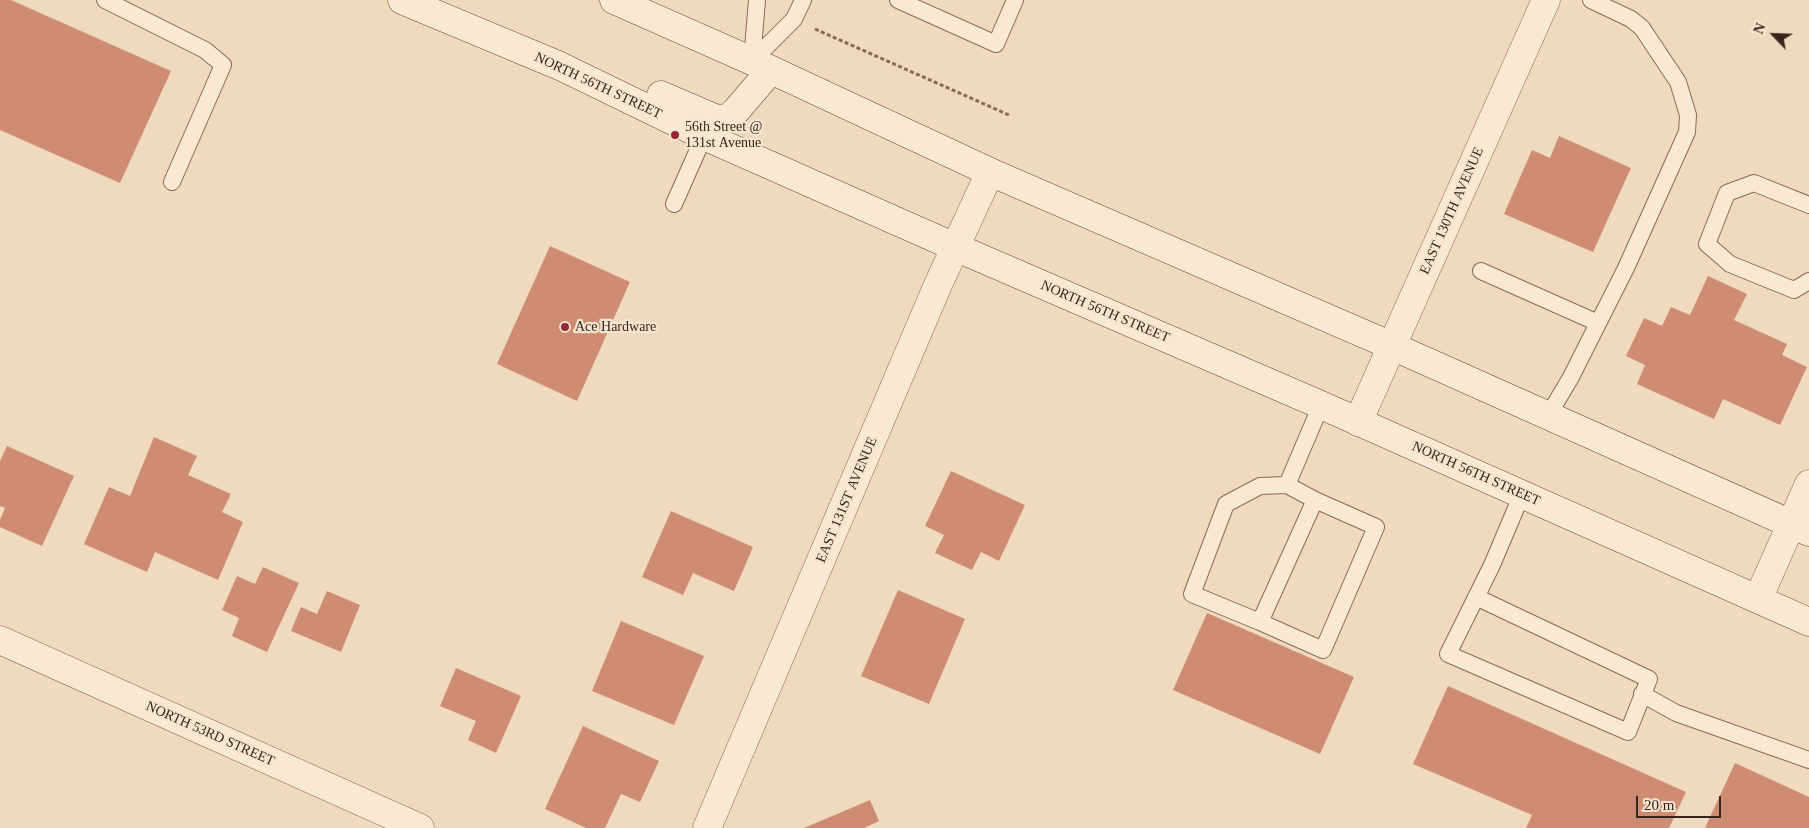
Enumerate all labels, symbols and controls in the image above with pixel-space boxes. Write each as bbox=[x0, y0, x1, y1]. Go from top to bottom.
north arrow bbox=[1749, 10, 1799, 60]
text: N bbox=[1751, 21, 1769, 36]
street label: NORTH 56TH STREET bbox=[532, 49, 664, 123]
place label: 56th Street @ 131st Avenue bbox=[685, 119, 762, 152]
marker: 56th Street @ 131st Avenue bbox=[669, 129, 681, 141]
street label: EAST 130TH AVENUE bbox=[1416, 145, 1488, 277]
street label: NORTH 56TH STREET bbox=[1038, 277, 1172, 347]
place label: Ace Hardware bbox=[575, 319, 656, 335]
marker: Ace Hardware bbox=[559, 321, 571, 333]
street label: EAST 131ST AVENUE bbox=[813, 435, 881, 565]
street label: NORTH 56TH STREET bbox=[1409, 438, 1543, 510]
street label: NORTH 53RD STREET bbox=[143, 698, 277, 770]
scale bar bbox=[1639, 786, 1724, 818]
text: 20 m bbox=[1644, 797, 1674, 813]

